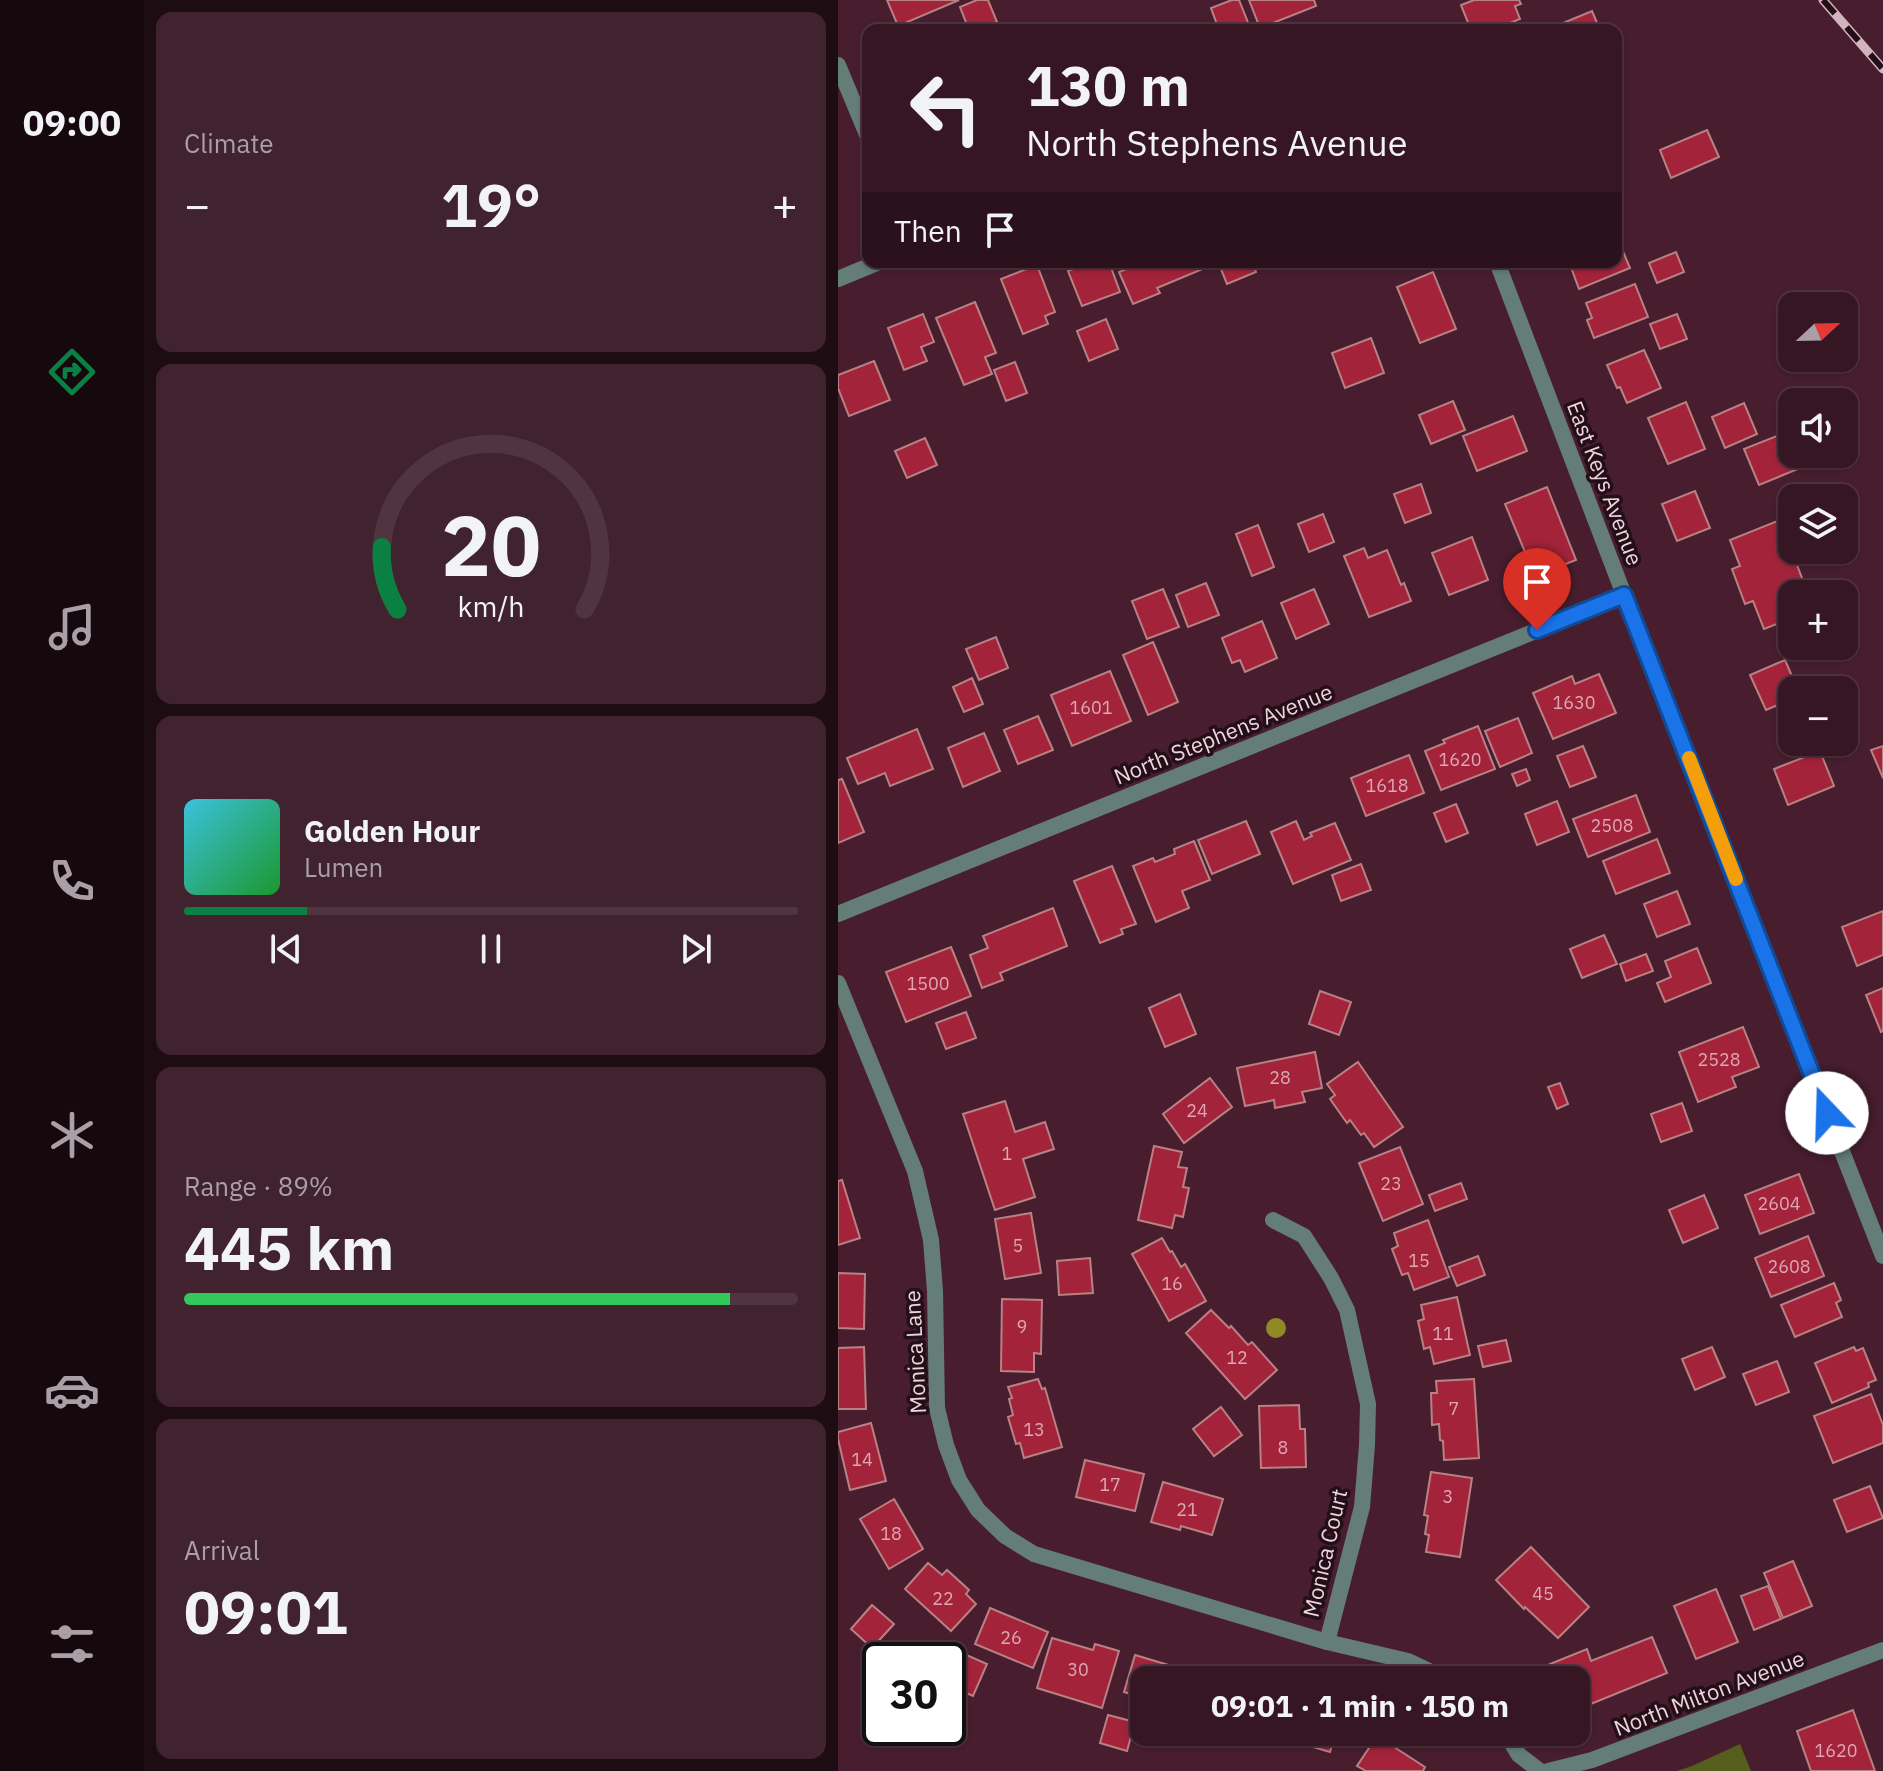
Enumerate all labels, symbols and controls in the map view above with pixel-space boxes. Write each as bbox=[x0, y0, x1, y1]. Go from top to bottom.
text: 130 m bbox=[1026, 49, 1190, 121]
icon: left bbox=[894, 56, 998, 160]
text: 09:00 bbox=[23, 99, 121, 146]
text: North Stephens Avenue bbox=[1026, 119, 1408, 166]
text: Climate bbox=[184, 126, 274, 160]
text: 19° bbox=[441, 165, 541, 244]
text: − bbox=[184, 176, 210, 233]
text: + bbox=[772, 176, 798, 233]
icon: arrive bbox=[978, 208, 1022, 252]
text: Then bbox=[894, 211, 962, 250]
north arrow bbox=[1778, 292, 1858, 372]
map controls bbox=[1778, 292, 1858, 756]
icon: directions bbox=[44, 344, 100, 400]
button: sound bbox=[1778, 388, 1858, 468]
street label: East Keys Avenue bbox=[1561, 397, 1650, 569]
button: layers bbox=[1778, 484, 1858, 564]
text: 20 bbox=[441, 490, 541, 598]
pin bbox=[1503, 548, 1571, 630]
icon: arrive bbox=[1515, 560, 1559, 604]
button: + bbox=[1778, 580, 1858, 660]
text: km/h bbox=[457, 588, 525, 625]
icon: music bbox=[44, 599, 100, 655]
street label: North Stephens Avenue bbox=[1109, 676, 1336, 791]
button: − bbox=[1778, 676, 1858, 756]
house number: 1630 bbox=[1552, 691, 1596, 714]
house number: 1601 bbox=[1069, 696, 1113, 719]
house number: 1620 bbox=[1438, 748, 1482, 771]
house number: 1618 bbox=[1365, 774, 1409, 797]
text: Golden Hour bbox=[304, 811, 480, 850]
house number: 2508 bbox=[1590, 814, 1634, 837]
text: Lumen bbox=[304, 850, 383, 884]
icon: phone bbox=[44, 853, 100, 909]
icon: previous bbox=[264, 927, 308, 971]
icon: pause bbox=[469, 927, 513, 971]
icon: next bbox=[674, 927, 718, 971]
house number: 1500 bbox=[906, 972, 950, 995]
house number: 2528 bbox=[1697, 1048, 1741, 1071]
house number: 28 bbox=[1269, 1066, 1291, 1089]
position arrow bbox=[1785, 1071, 1869, 1155]
house number: 24 bbox=[1186, 1099, 1208, 1122]
icon: climate bbox=[44, 1107, 100, 1163]
house number: 1 bbox=[1002, 1142, 1012, 1165]
text: Range · 89% bbox=[184, 1169, 333, 1203]
house number: 23 bbox=[1380, 1172, 1402, 1195]
house number: 2604 bbox=[1757, 1192, 1801, 1215]
text: 445 km bbox=[184, 1208, 394, 1287]
house number: 5 bbox=[1013, 1234, 1023, 1257]
house number: 15 bbox=[1408, 1249, 1430, 1272]
house number: 2608 bbox=[1767, 1255, 1811, 1278]
house number: 16 bbox=[1161, 1272, 1183, 1295]
street label: Monica Lane bbox=[897, 1290, 932, 1414]
house number: 9 bbox=[1017, 1315, 1027, 1338]
house number: 11 bbox=[1432, 1322, 1454, 1345]
house number: 12 bbox=[1226, 1346, 1248, 1369]
icon: car bbox=[44, 1362, 100, 1418]
house number: 7 bbox=[1449, 1397, 1459, 1420]
house number: 13 bbox=[1023, 1418, 1045, 1441]
house number: 8 bbox=[1278, 1436, 1288, 1459]
house number: 14 bbox=[851, 1448, 873, 1471]
house number: 17 bbox=[1099, 1473, 1121, 1496]
house number: 3 bbox=[1443, 1485, 1453, 1508]
street label: Monica Court bbox=[1296, 1486, 1353, 1620]
house number: 21 bbox=[1176, 1498, 1198, 1521]
house number: 18 bbox=[880, 1522, 902, 1545]
text: Arrival bbox=[184, 1533, 260, 1567]
text: 09:01 bbox=[184, 1572, 348, 1651]
house number: 45 bbox=[1532, 1582, 1554, 1605]
house number: 22 bbox=[932, 1587, 954, 1610]
icon: filters bbox=[44, 1616, 100, 1672]
house number: 26 bbox=[1000, 1626, 1022, 1649]
speed limit sign: 30 bbox=[862, 1642, 966, 1746]
street label: North Milton Avenue bbox=[1609, 1643, 1808, 1742]
house number: 30 bbox=[1067, 1658, 1089, 1681]
text: 09:01 · 1 min · 150 m bbox=[1211, 1686, 1509, 1725]
house number: 1620 bbox=[1814, 1739, 1858, 1762]

